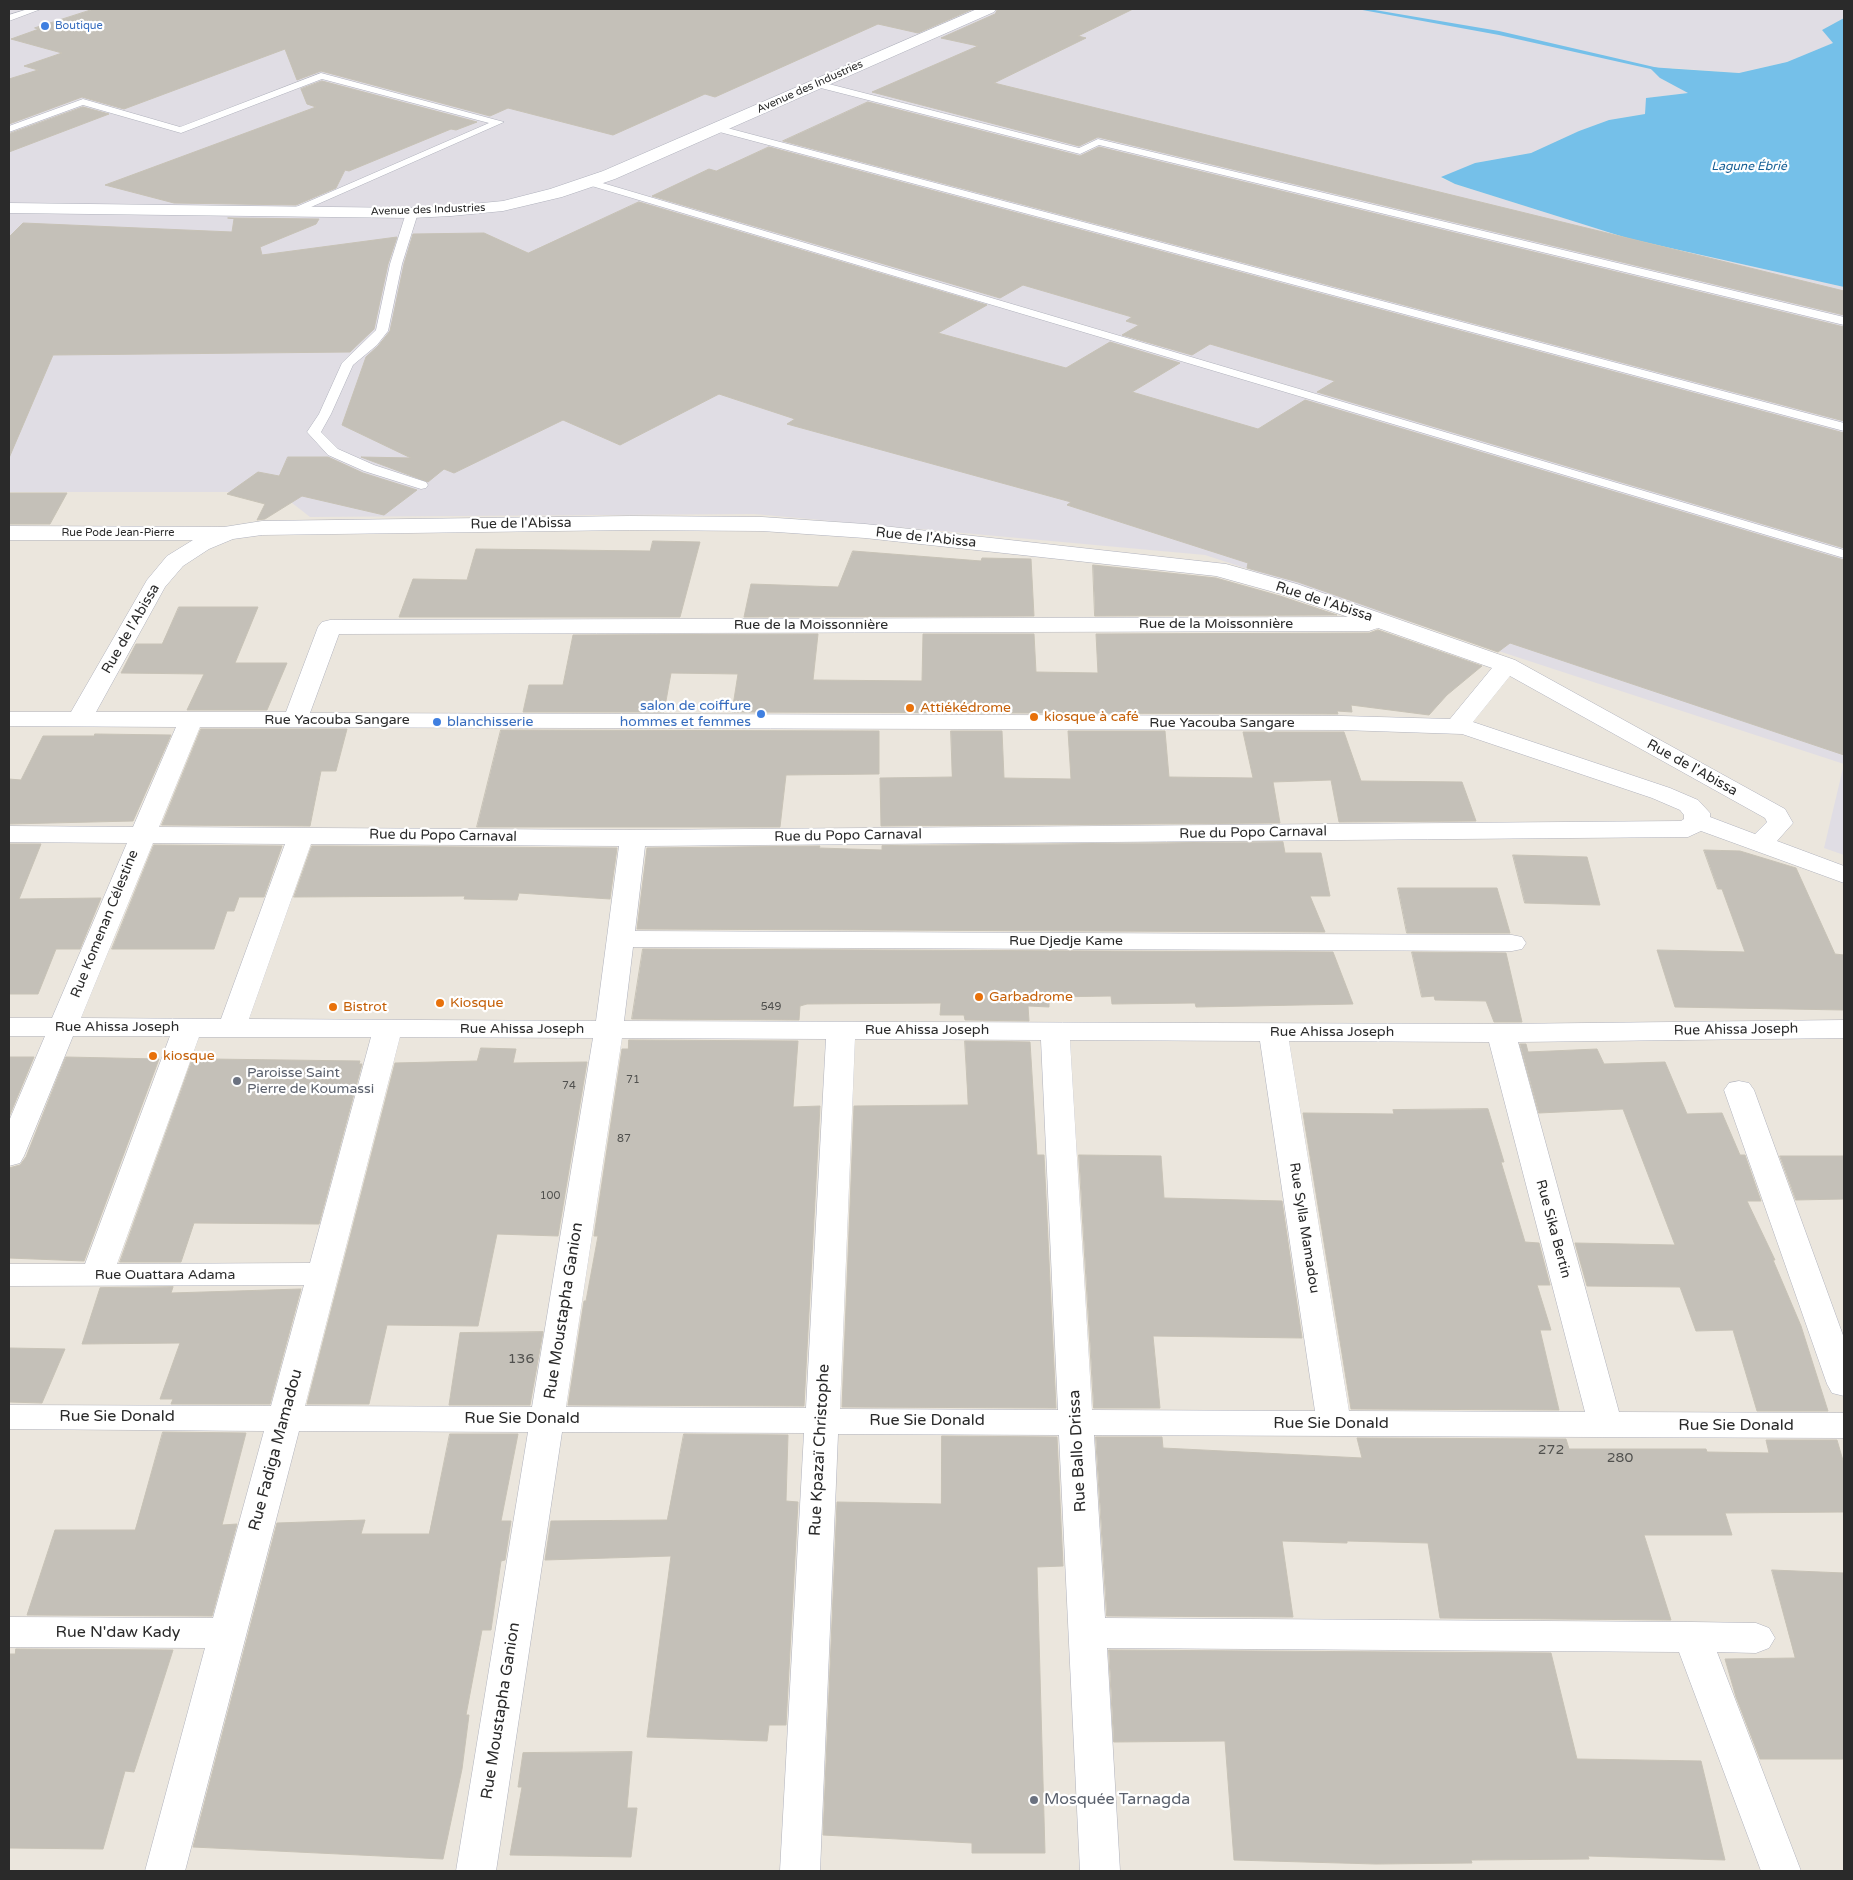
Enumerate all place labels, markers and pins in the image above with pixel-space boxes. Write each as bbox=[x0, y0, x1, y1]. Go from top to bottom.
place label: Boutique bbox=[55, 19, 103, 33]
marker: Boutique bbox=[39, 20, 51, 32]
place label: salon de coiffure hommes et femmes bbox=[620, 698, 751, 730]
place label: Attiékédrome bbox=[920, 700, 1011, 716]
marker: Attiékédrome bbox=[904, 702, 916, 714]
marker: salon de coiffure hommes et femmes bbox=[755, 708, 767, 720]
place label: kiosque à café bbox=[1044, 709, 1139, 725]
marker: kiosque à café bbox=[1028, 711, 1040, 723]
place label: blanchisserie bbox=[447, 714, 533, 730]
marker: blanchisserie bbox=[431, 716, 443, 728]
place label: Garbadrome bbox=[989, 989, 1073, 1005]
marker: Garbadrome bbox=[973, 991, 985, 1003]
place label: Kiosque bbox=[450, 995, 503, 1011]
marker: Kiosque bbox=[434, 997, 446, 1009]
place label: Bistrot bbox=[343, 999, 387, 1015]
marker: Bistrot bbox=[327, 1001, 339, 1013]
place label: kiosque bbox=[163, 1048, 215, 1064]
marker: kiosque bbox=[147, 1050, 159, 1062]
place label: Paroisse Saint Pierre de Koumassi bbox=[247, 1065, 374, 1098]
marker: Paroisse Saint Pierre de Koumassi bbox=[231, 1075, 243, 1087]
place label: Mosquée Tarnagda bbox=[1044, 1790, 1190, 1810]
marker: Mosquée Tarnagda bbox=[1028, 1794, 1040, 1806]

